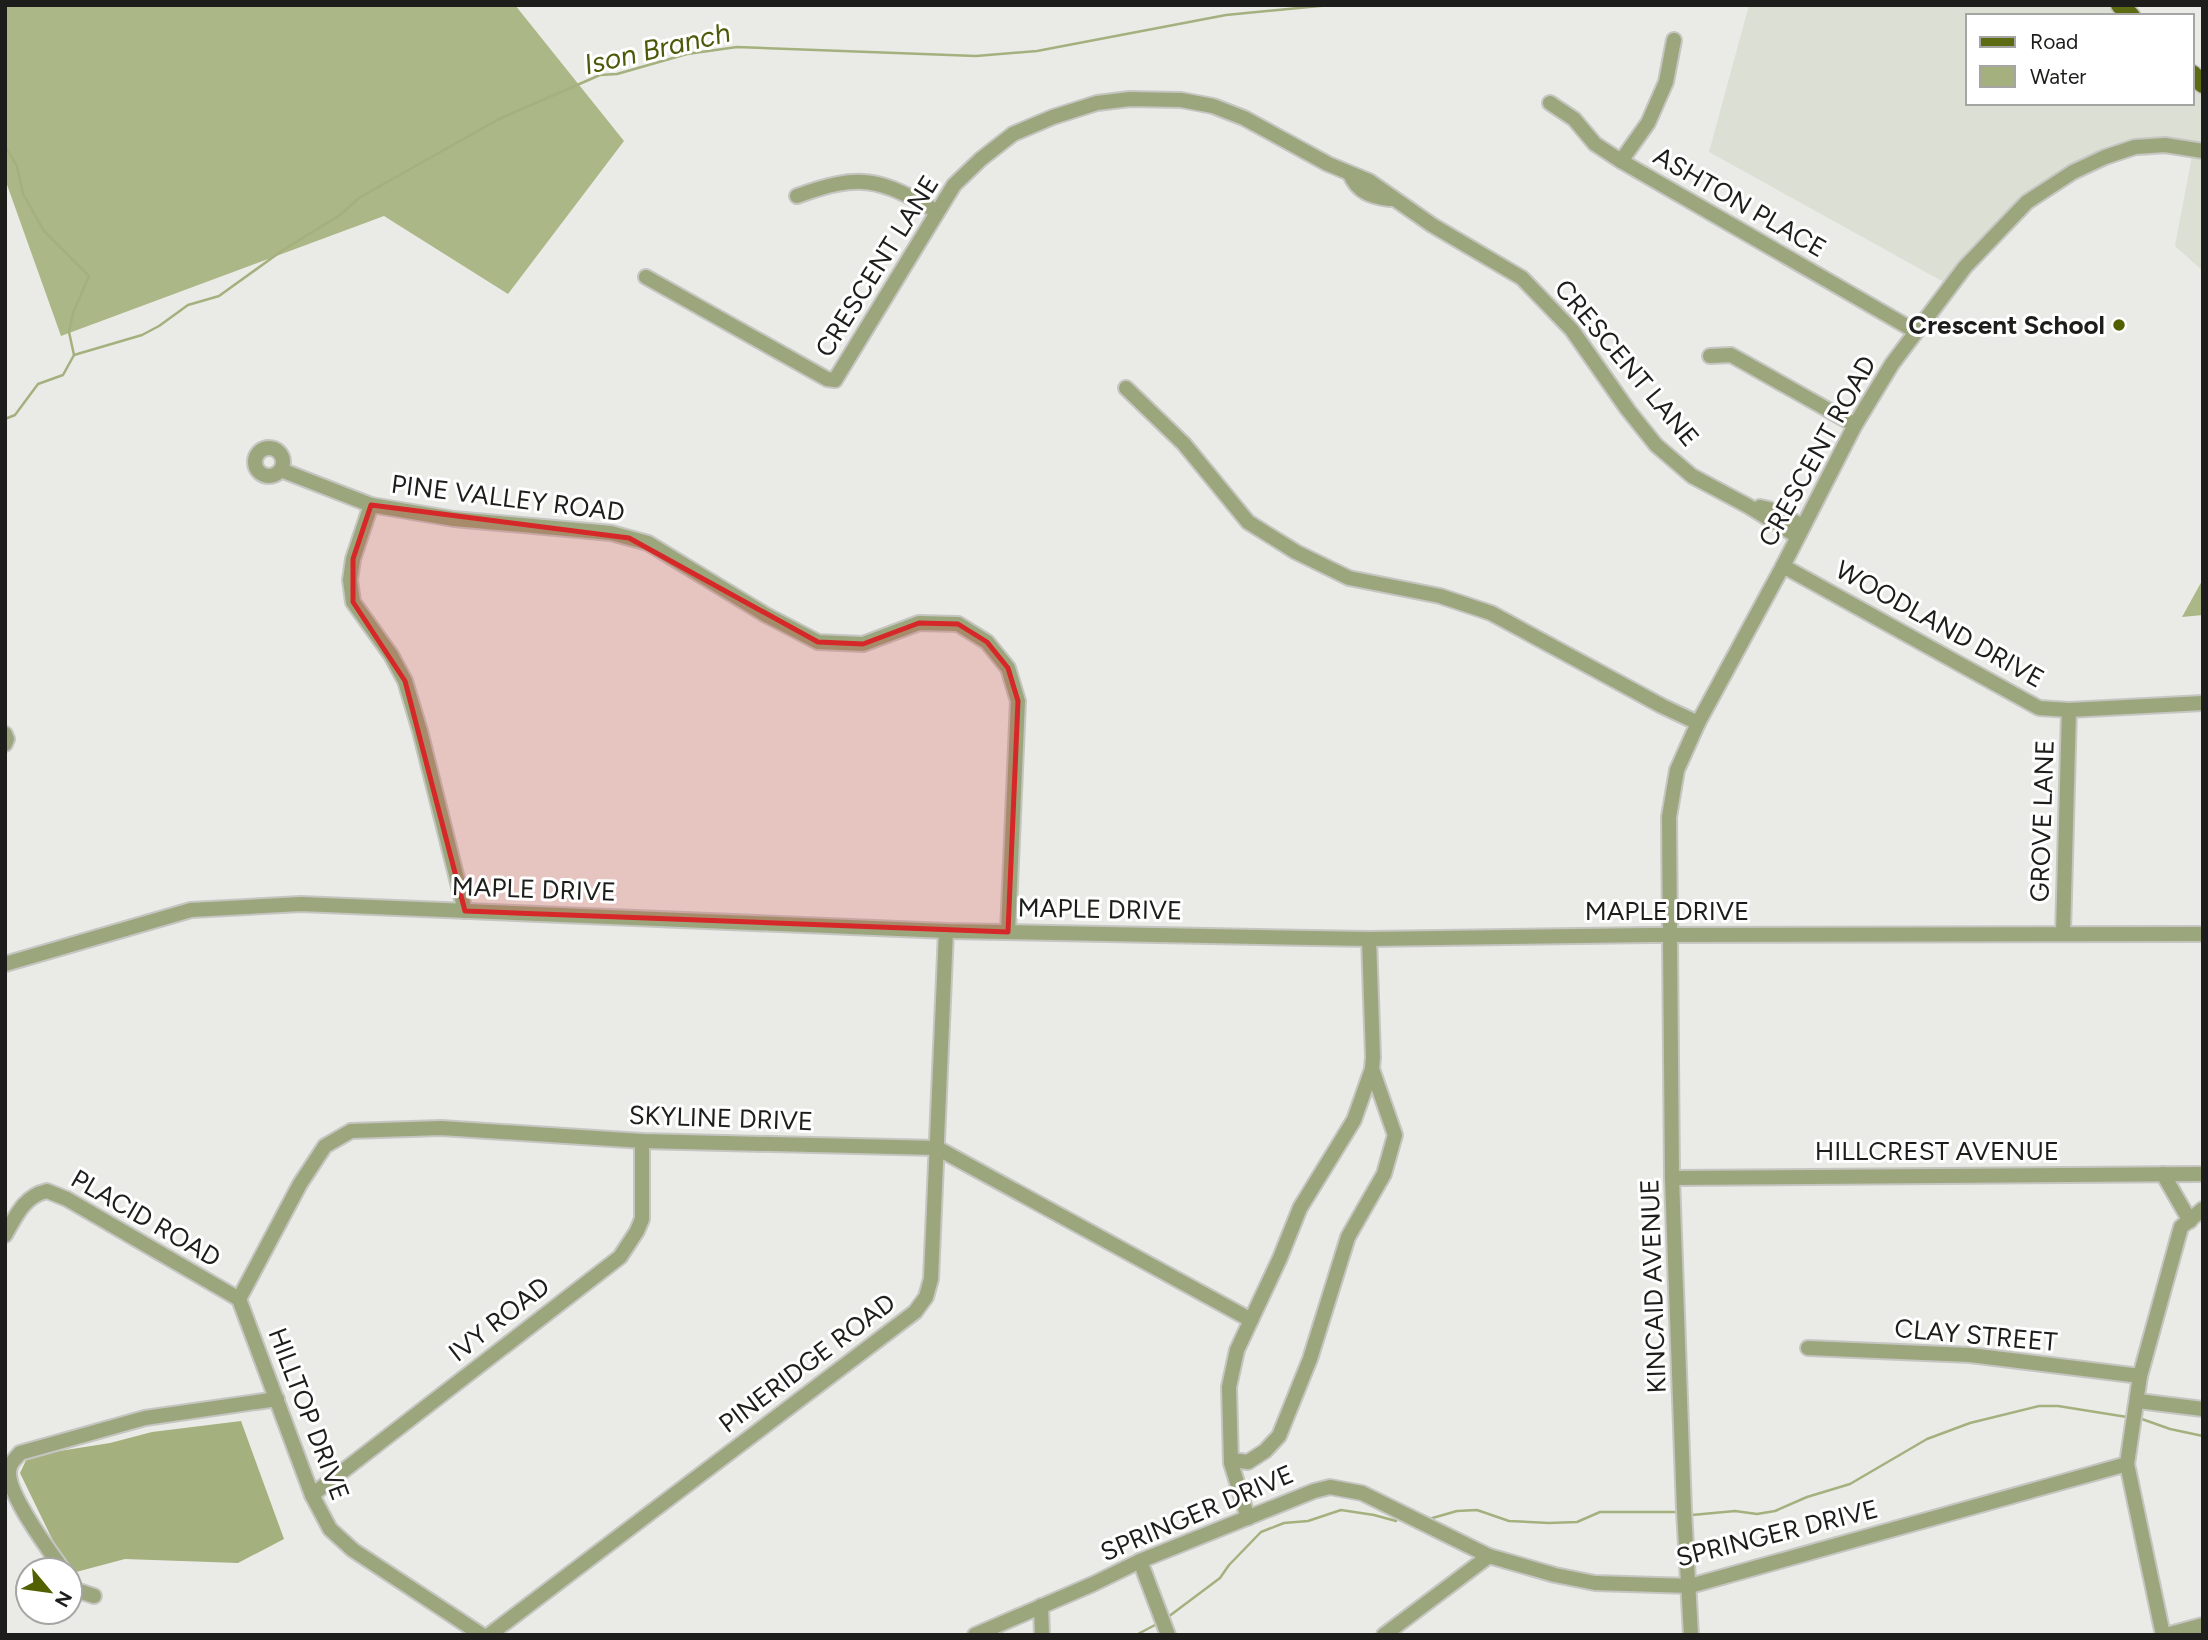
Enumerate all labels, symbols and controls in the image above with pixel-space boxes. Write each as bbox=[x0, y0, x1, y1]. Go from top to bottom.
legend bbox=[1966, 14, 2194, 105]
water label: Ison Branch bbox=[581, 15, 733, 81]
text: Road bbox=[2030, 29, 2078, 54]
text: Water bbox=[2030, 64, 2086, 89]
street label: ASHTON PLACE bbox=[1648, 140, 1832, 264]
street label: CRESCENT LANE bbox=[808, 169, 946, 363]
street label: CRESCENT LANE bbox=[1548, 273, 1706, 453]
place label: Crescent School bbox=[1908, 309, 2105, 341]
marker: Crescent School bbox=[2111, 317, 2127, 333]
street label: CRESCENT ROAD bbox=[1751, 350, 1883, 552]
street label: PINE VALLEY ROAD bbox=[389, 468, 627, 528]
street label: WOODLAND DRIVE bbox=[1830, 553, 2050, 695]
street label: GROVE LANE bbox=[2023, 739, 2061, 903]
street label: MAPLE DRIVE bbox=[451, 870, 617, 908]
street label: MAPLE DRIVE bbox=[1017, 892, 1183, 926]
street label: MAPLE DRIVE bbox=[1585, 895, 1749, 927]
street label: SKYLINE DRIVE bbox=[628, 1099, 814, 1137]
street label: HILLCREST AVENUE bbox=[1815, 1135, 2059, 1167]
street label: PLACID ROAD bbox=[65, 1162, 227, 1274]
street label: KINCAID AVENUE bbox=[1633, 1178, 1673, 1394]
street label: IVY ROAD bbox=[442, 1270, 556, 1368]
street label: PINERIDGE ROAD bbox=[713, 1286, 901, 1440]
street label: CLAY STREET bbox=[1893, 1312, 2059, 1358]
street label: HILLTOP DRIVE bbox=[261, 1323, 357, 1505]
street label: SPRINGER DRIVE bbox=[1096, 1458, 1298, 1568]
street label: SPRINGER DRIVE bbox=[1673, 1492, 1881, 1574]
north arrow bbox=[14, 1556, 84, 1626]
text: N bbox=[50, 1587, 77, 1611]

